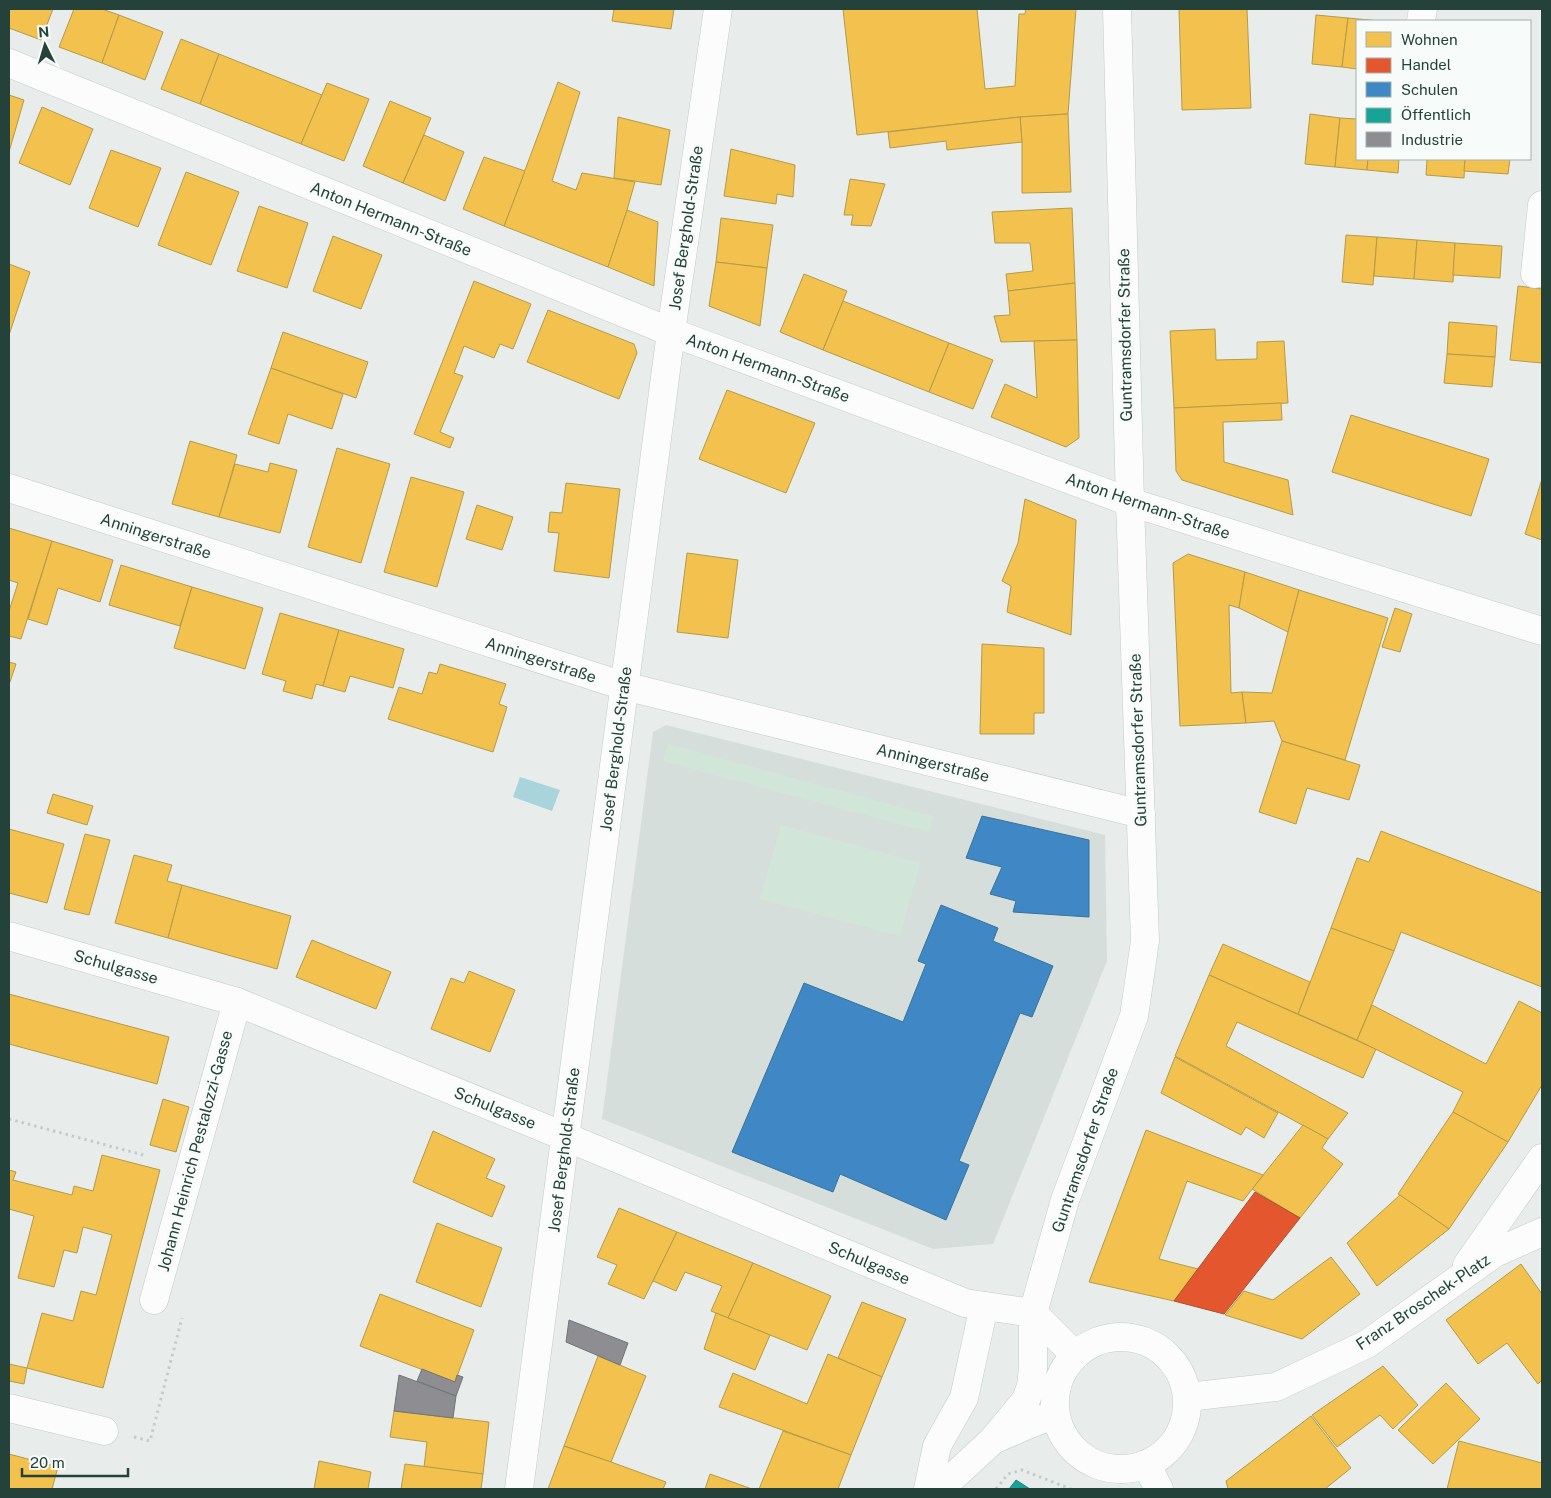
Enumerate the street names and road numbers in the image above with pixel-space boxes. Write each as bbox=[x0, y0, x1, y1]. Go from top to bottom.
street label: Josef Berghold-Straße bbox=[665, 144, 707, 312]
street label: Anton Hermann-Straße bbox=[307, 178, 475, 260]
street label: Guntramsdorfer Straße bbox=[1114, 248, 1136, 422]
street label: Anton Hermann-Straße bbox=[684, 330, 852, 406]
street label: Anton Hermann-Straße bbox=[1063, 469, 1233, 543]
street label: Anningerstraße bbox=[98, 509, 214, 563]
street label: Anningerstraße bbox=[483, 633, 599, 687]
street label: Guntramsdorfer Straße bbox=[1125, 653, 1151, 827]
street label: Josef Berghold-Straße bbox=[596, 665, 636, 833]
street label: Anningerstraße bbox=[875, 740, 991, 786]
street label: Schulgasse bbox=[72, 946, 160, 988]
street label: Johann Heinrich Pestalozzi-Gasse bbox=[154, 1028, 236, 1274]
street label: Guntramsdorfer Straße bbox=[1048, 1065, 1122, 1235]
street label: Josef Berghold-Straße bbox=[544, 1066, 584, 1234]
street label: Schulgasse bbox=[451, 1083, 539, 1133]
street label: Schulgasse bbox=[825, 1237, 913, 1289]
street label: Franz Broschek-Platz bbox=[1352, 1250, 1494, 1354]

